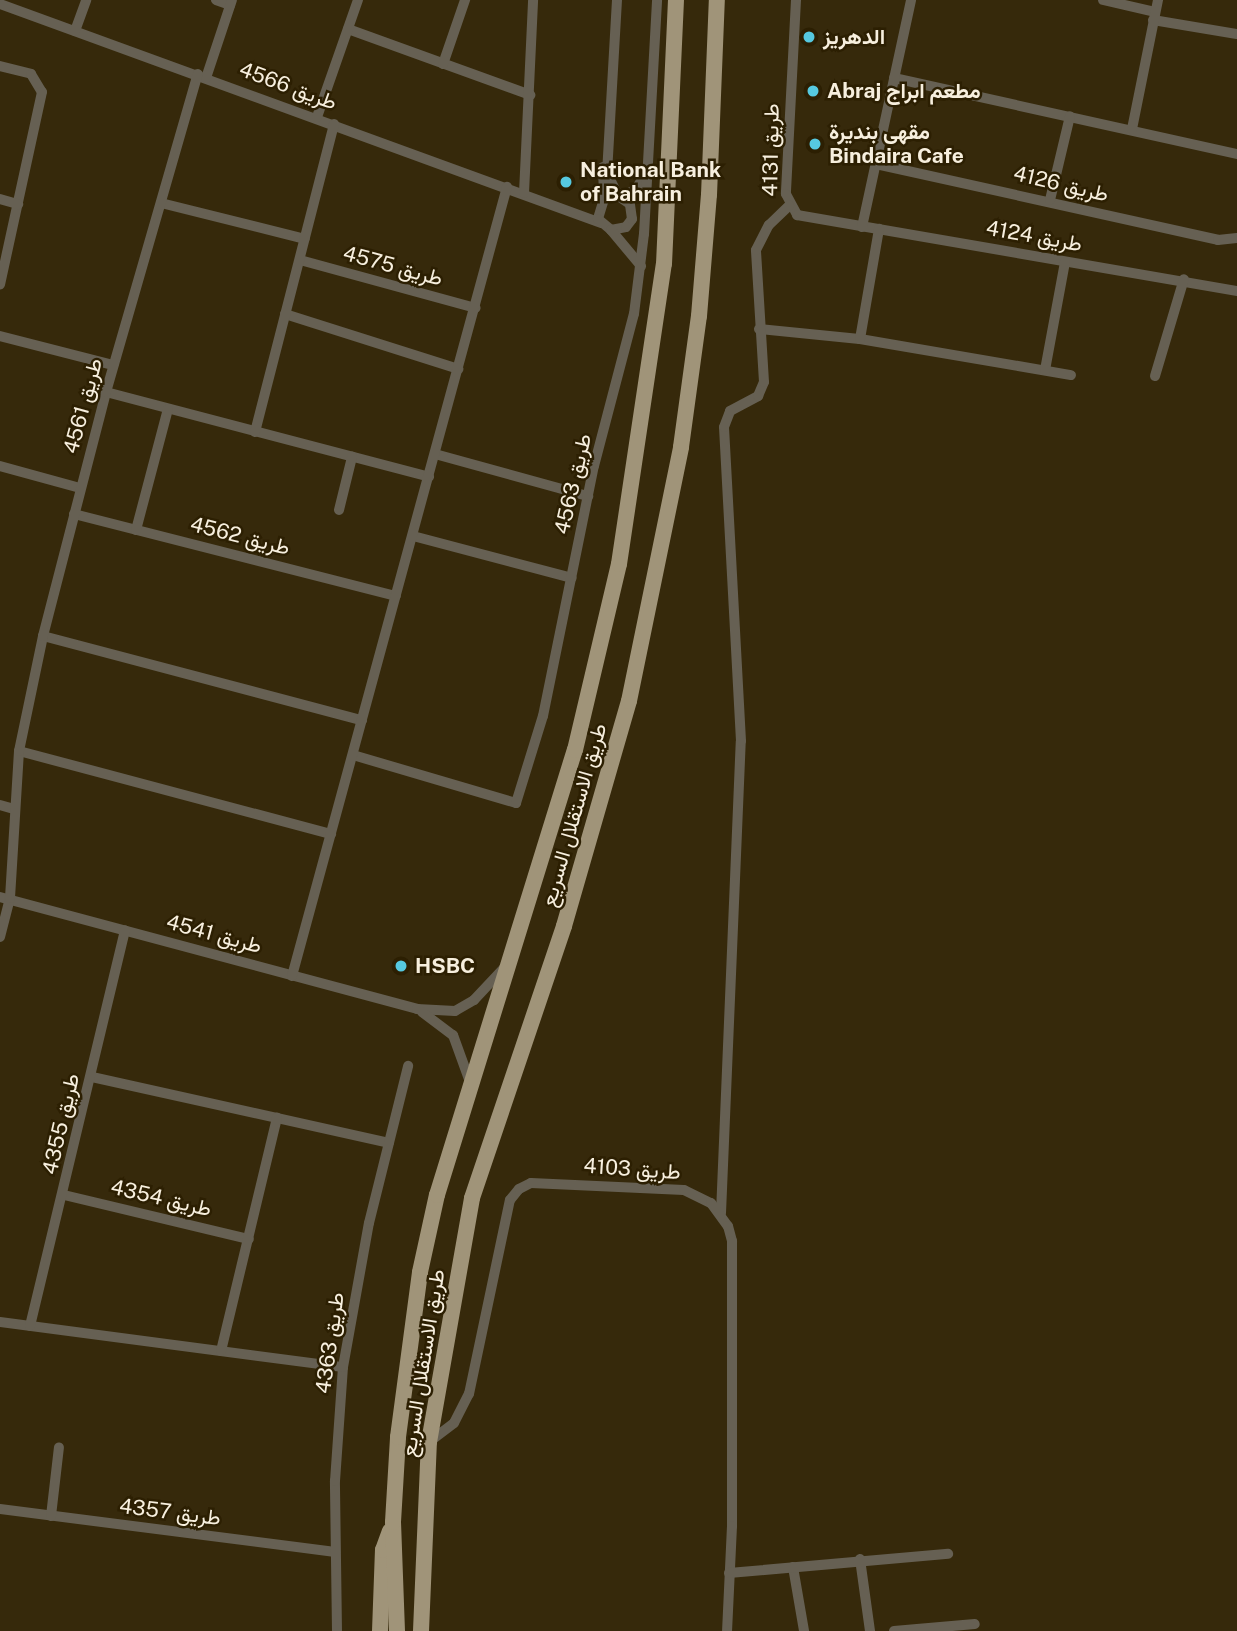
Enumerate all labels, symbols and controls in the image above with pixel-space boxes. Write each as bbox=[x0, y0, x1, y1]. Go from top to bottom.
place label: الدهريز bbox=[823, 24, 885, 50]
marker: الدهريز bbox=[801, 29, 817, 45]
street label: طريق 4566 bbox=[236, 57, 340, 115]
place label: Abraj مطعم ابراج bbox=[827, 78, 981, 104]
marker: Abraj مطعم ابراج bbox=[805, 83, 821, 99]
street label: طريق 4131 bbox=[758, 103, 784, 197]
place label: مقهى بنديرة Bindaira Cafe bbox=[829, 119, 964, 169]
marker: مقهى بنديرة Bindaira Cafe bbox=[807, 136, 823, 152]
place label: National Bank of Bahrain bbox=[580, 157, 721, 207]
street label: طريق 4126 bbox=[1011, 161, 1111, 207]
marker: National Bank of Bahrain bbox=[558, 174, 574, 190]
street label: طريق 4124 bbox=[984, 215, 1084, 257]
street label: طريق 4575 bbox=[340, 241, 446, 291]
street label: طريق 4561 bbox=[58, 356, 108, 456]
street label: طريق 4563 bbox=[549, 431, 597, 537]
street label: طريق 4562 bbox=[188, 511, 292, 561]
street label: طريق الاستقلال السريع bbox=[536, 720, 612, 910]
street label: طريق 4541 bbox=[163, 909, 265, 959]
place label: HSBC bbox=[415, 953, 475, 979]
marker: HSBC bbox=[393, 958, 409, 974]
street label: طريق 4355 bbox=[37, 1071, 85, 1177]
street label: طريق 4103 bbox=[583, 1153, 681, 1185]
street label: طريق 4354 bbox=[108, 1174, 214, 1222]
street label: طريق الاستقلال السريع bbox=[396, 1267, 450, 1459]
street label: طريق 4363 bbox=[310, 1291, 350, 1395]
street label: طريق 4357 bbox=[118, 1493, 222, 1531]

